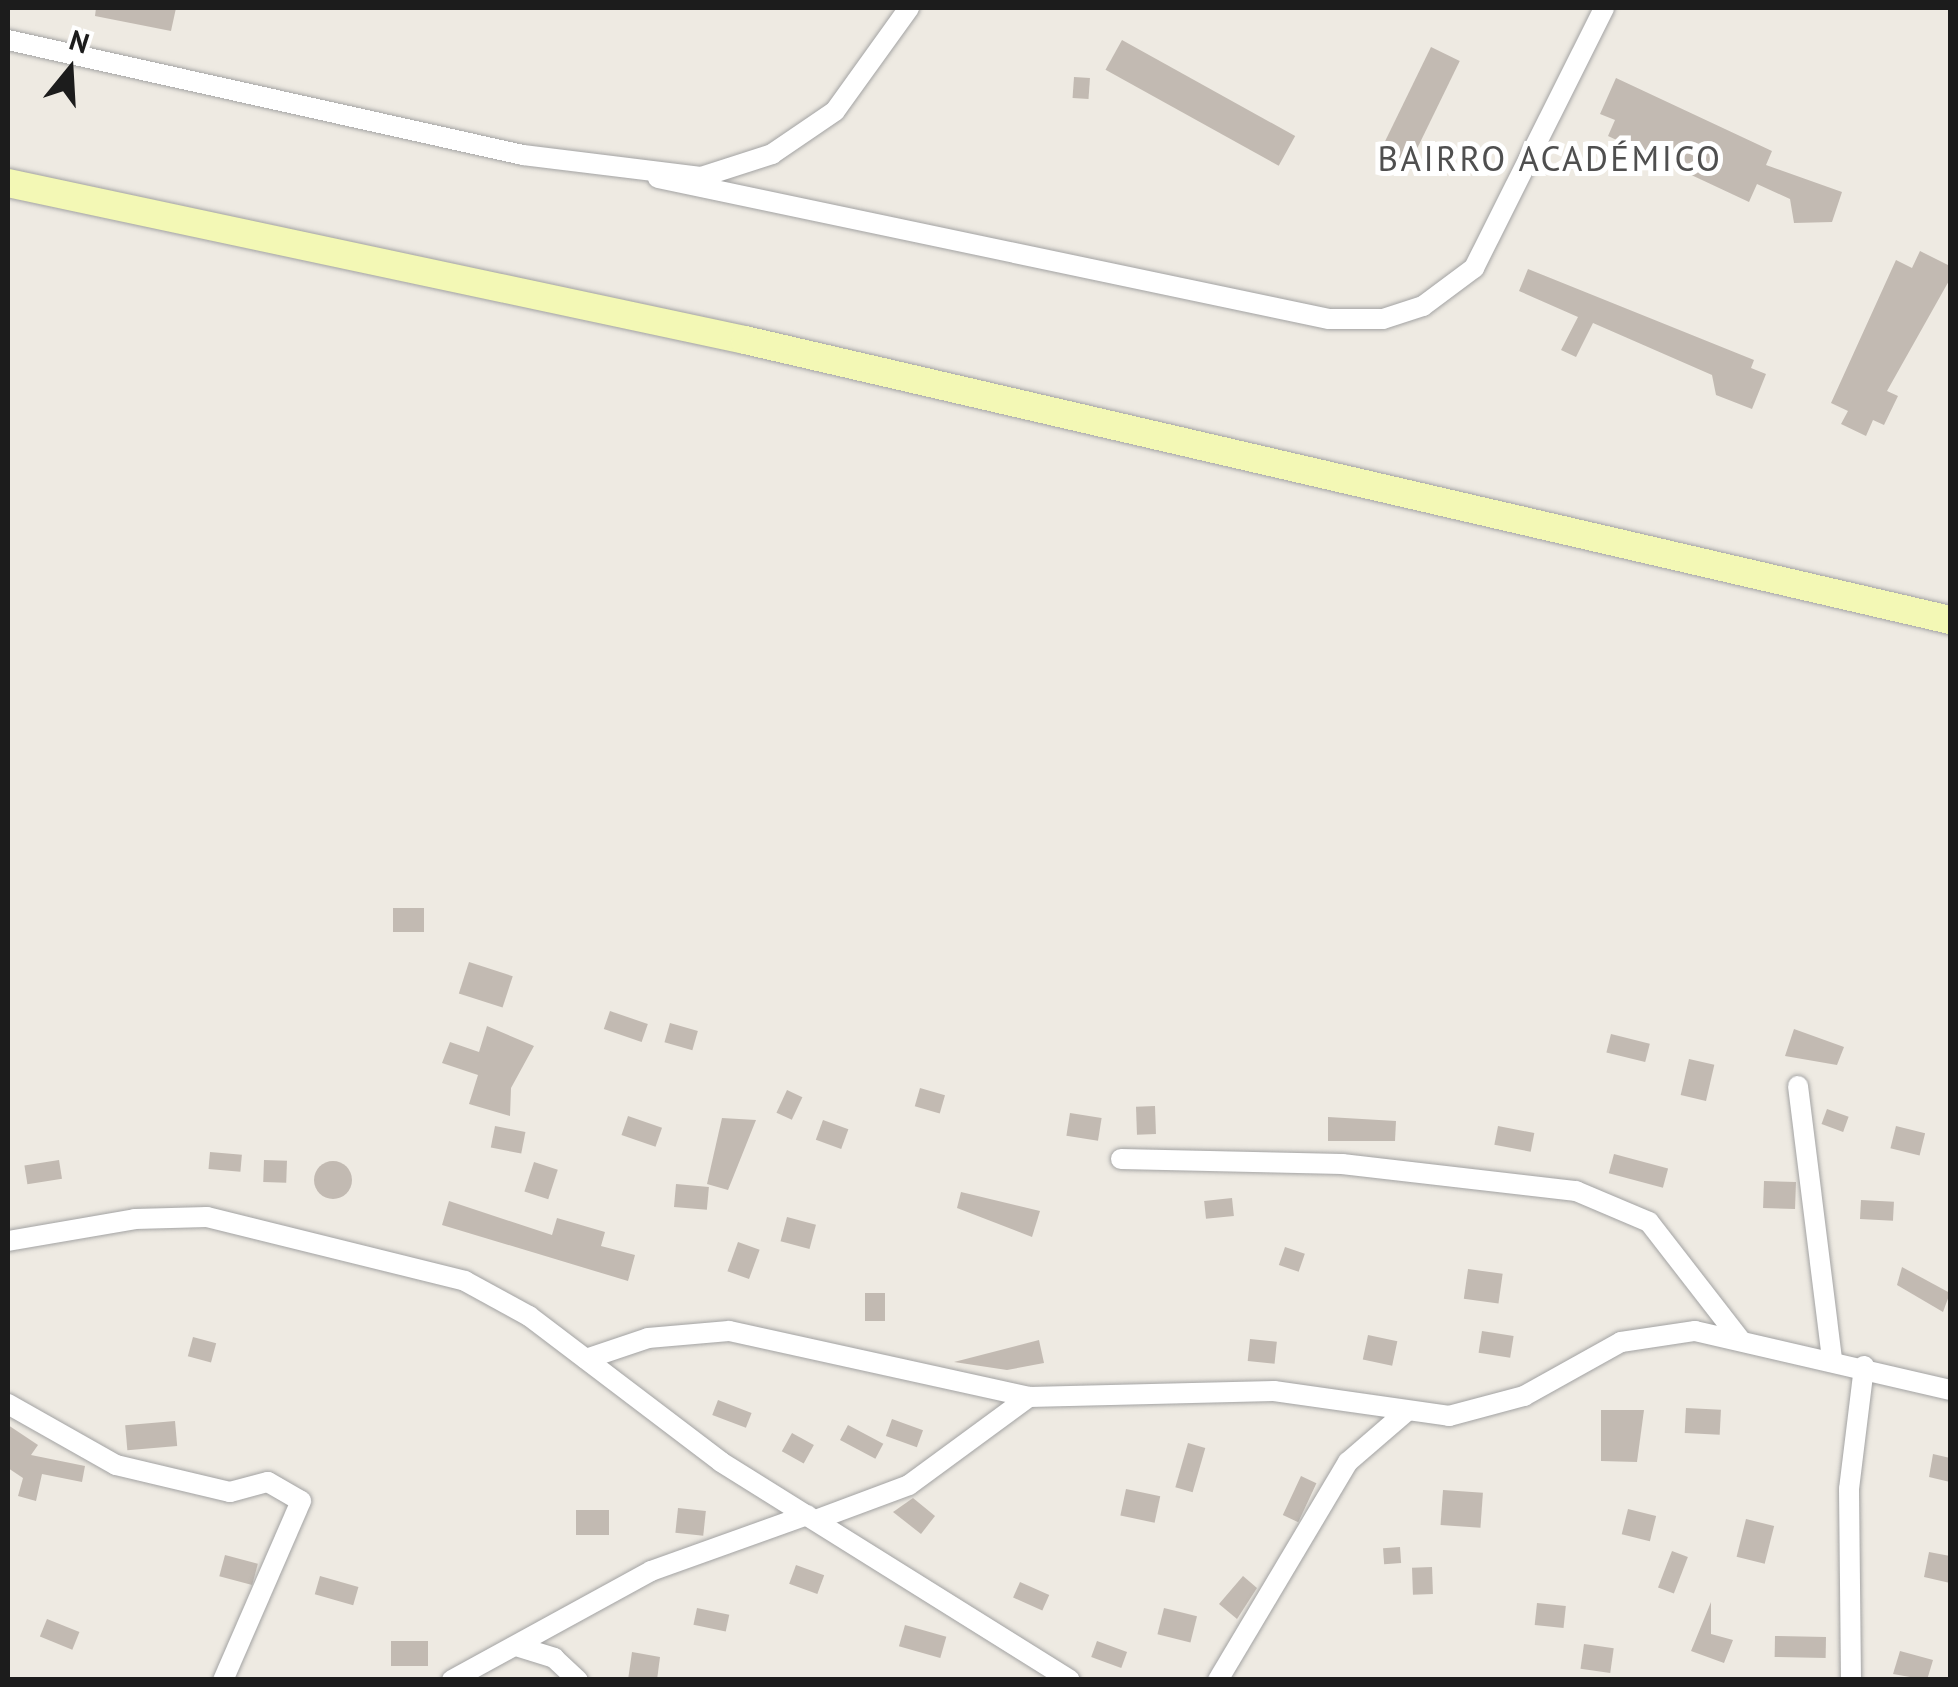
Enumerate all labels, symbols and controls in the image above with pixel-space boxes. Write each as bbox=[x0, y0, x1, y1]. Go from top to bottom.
north arrow bbox=[20, 20, 120, 120]
text: N bbox=[65, 21, 94, 61]
district label: BAIRRO ACADÉMICO bbox=[1377, 137, 1723, 179]

